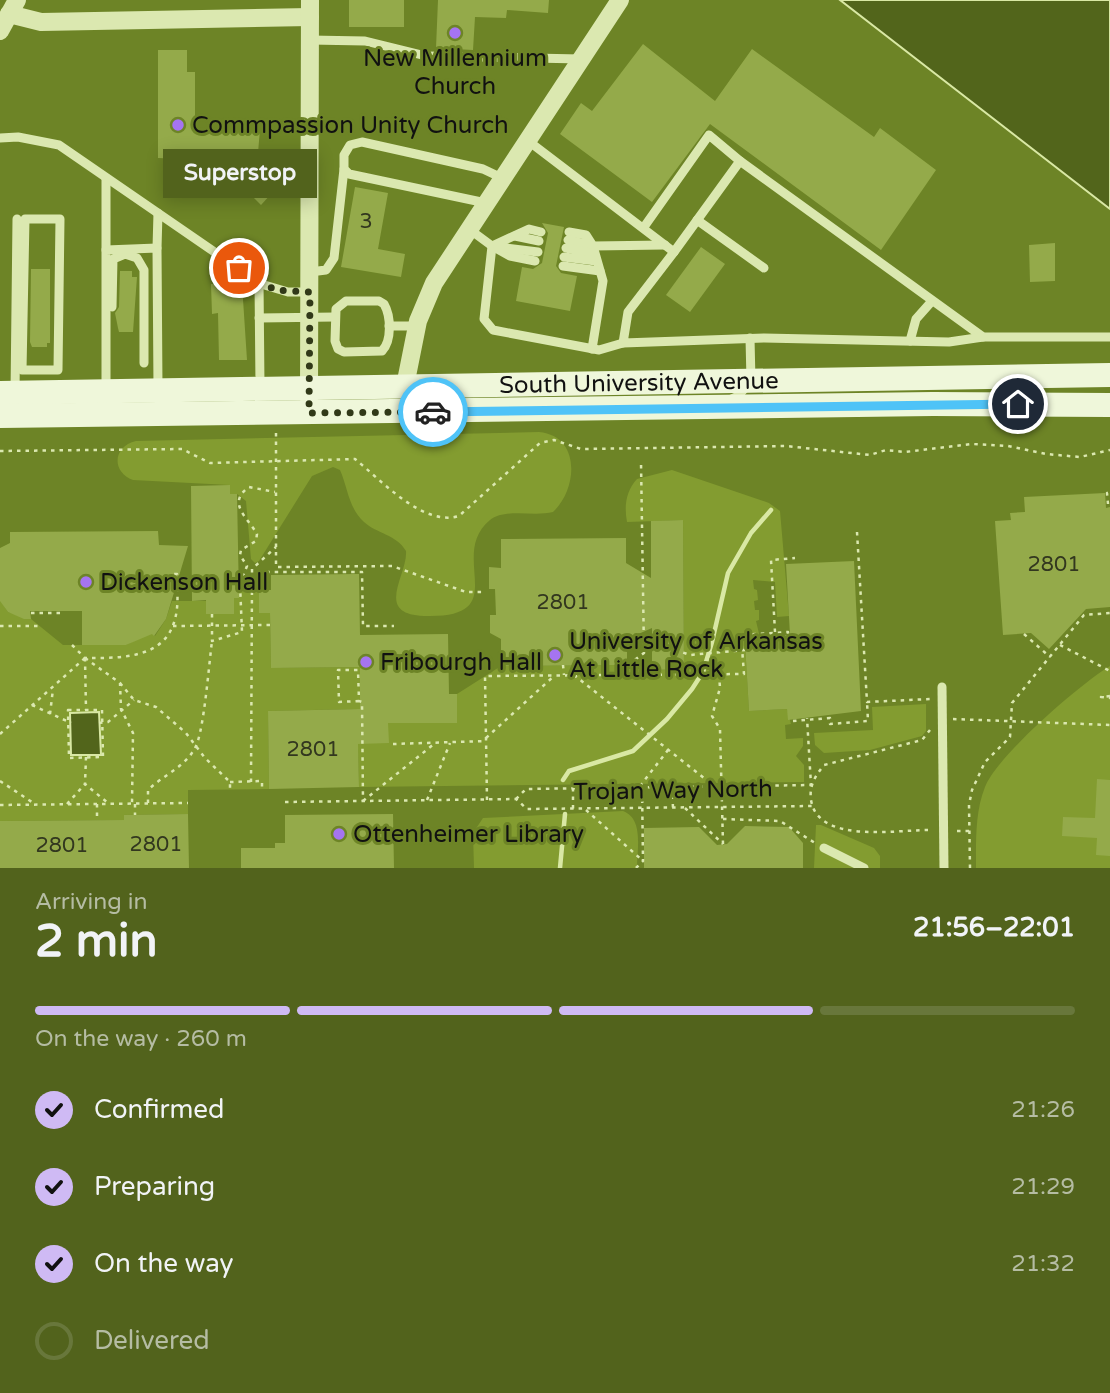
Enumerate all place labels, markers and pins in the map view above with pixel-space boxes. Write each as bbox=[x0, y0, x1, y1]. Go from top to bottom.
marker: New Millennium Church bbox=[447, 25, 463, 41]
place label: New Millennium Church bbox=[363, 44, 547, 101]
place label: Commpassion Unity Church bbox=[192, 111, 509, 140]
marker: Commpassion Unity Church bbox=[170, 117, 186, 133]
callout: Superstop bbox=[162, 149, 316, 198]
pin bbox=[209, 238, 269, 298]
pin bbox=[988, 374, 1048, 434]
place label: Dickenson Hall bbox=[100, 568, 268, 597]
marker: Dickenson Hall bbox=[78, 574, 94, 590]
place label: University of Arkansas At Little Rock bbox=[569, 627, 823, 684]
marker: University of Arkansas At Little Rock bbox=[547, 647, 563, 663]
place label: Fribourgh Hall bbox=[380, 648, 542, 677]
marker: Fribourgh Hall bbox=[358, 654, 374, 670]
place label: Ottenheimer Library bbox=[353, 820, 584, 849]
marker: Ottenheimer Library bbox=[331, 826, 347, 842]

